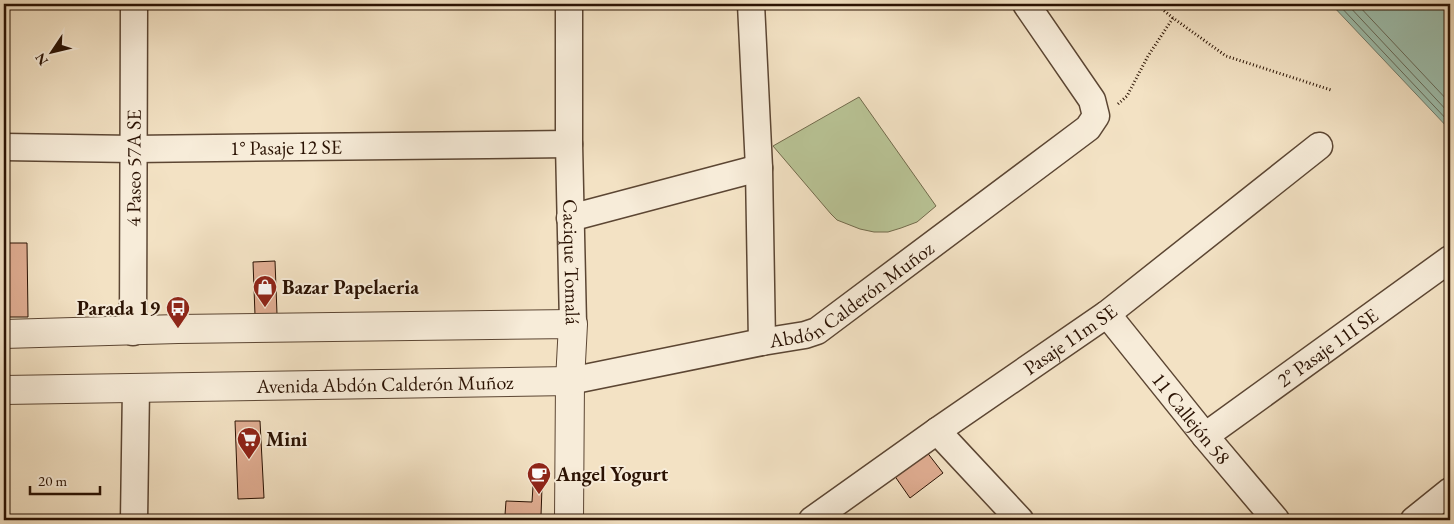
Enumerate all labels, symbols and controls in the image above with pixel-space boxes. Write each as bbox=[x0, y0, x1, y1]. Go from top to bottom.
north arrow bbox=[28, 28, 78, 78]
text: N bbox=[30, 49, 52, 69]
street label: 4 Paseo 57A SE bbox=[120, 109, 147, 227]
street label: 1° Pasaje 12 SE bbox=[230, 134, 342, 161]
street label: Cacique Tomalá bbox=[557, 199, 586, 325]
street label: Abdón Calderón Muñoz bbox=[766, 235, 939, 354]
shop icon: Bazar Papelaeria bbox=[252, 274, 278, 308]
place label: Bazar Papelaeria bbox=[282, 274, 419, 300]
place label: Parada 19 bbox=[77, 295, 160, 321]
bus stop icon: Parada 19 bbox=[165, 295, 191, 329]
street label: Pasaje 11m SE bbox=[1018, 298, 1122, 381]
street label: 2° Pasaje 11I SE bbox=[1272, 302, 1383, 393]
street label: 11 Callejón 58 bbox=[1146, 367, 1236, 470]
street label: Avenida Abdón Calderón Muñoz bbox=[255, 369, 514, 399]
supermarket icon: Mini bbox=[236, 426, 262, 460]
place label: Mini bbox=[266, 426, 308, 452]
cafe icon: Angel Yogurt bbox=[526, 461, 552, 495]
place label: Angel Yogurt bbox=[555, 461, 669, 487]
scale bar bbox=[30, 464, 100, 496]
text: 20 m bbox=[38, 471, 67, 490]

